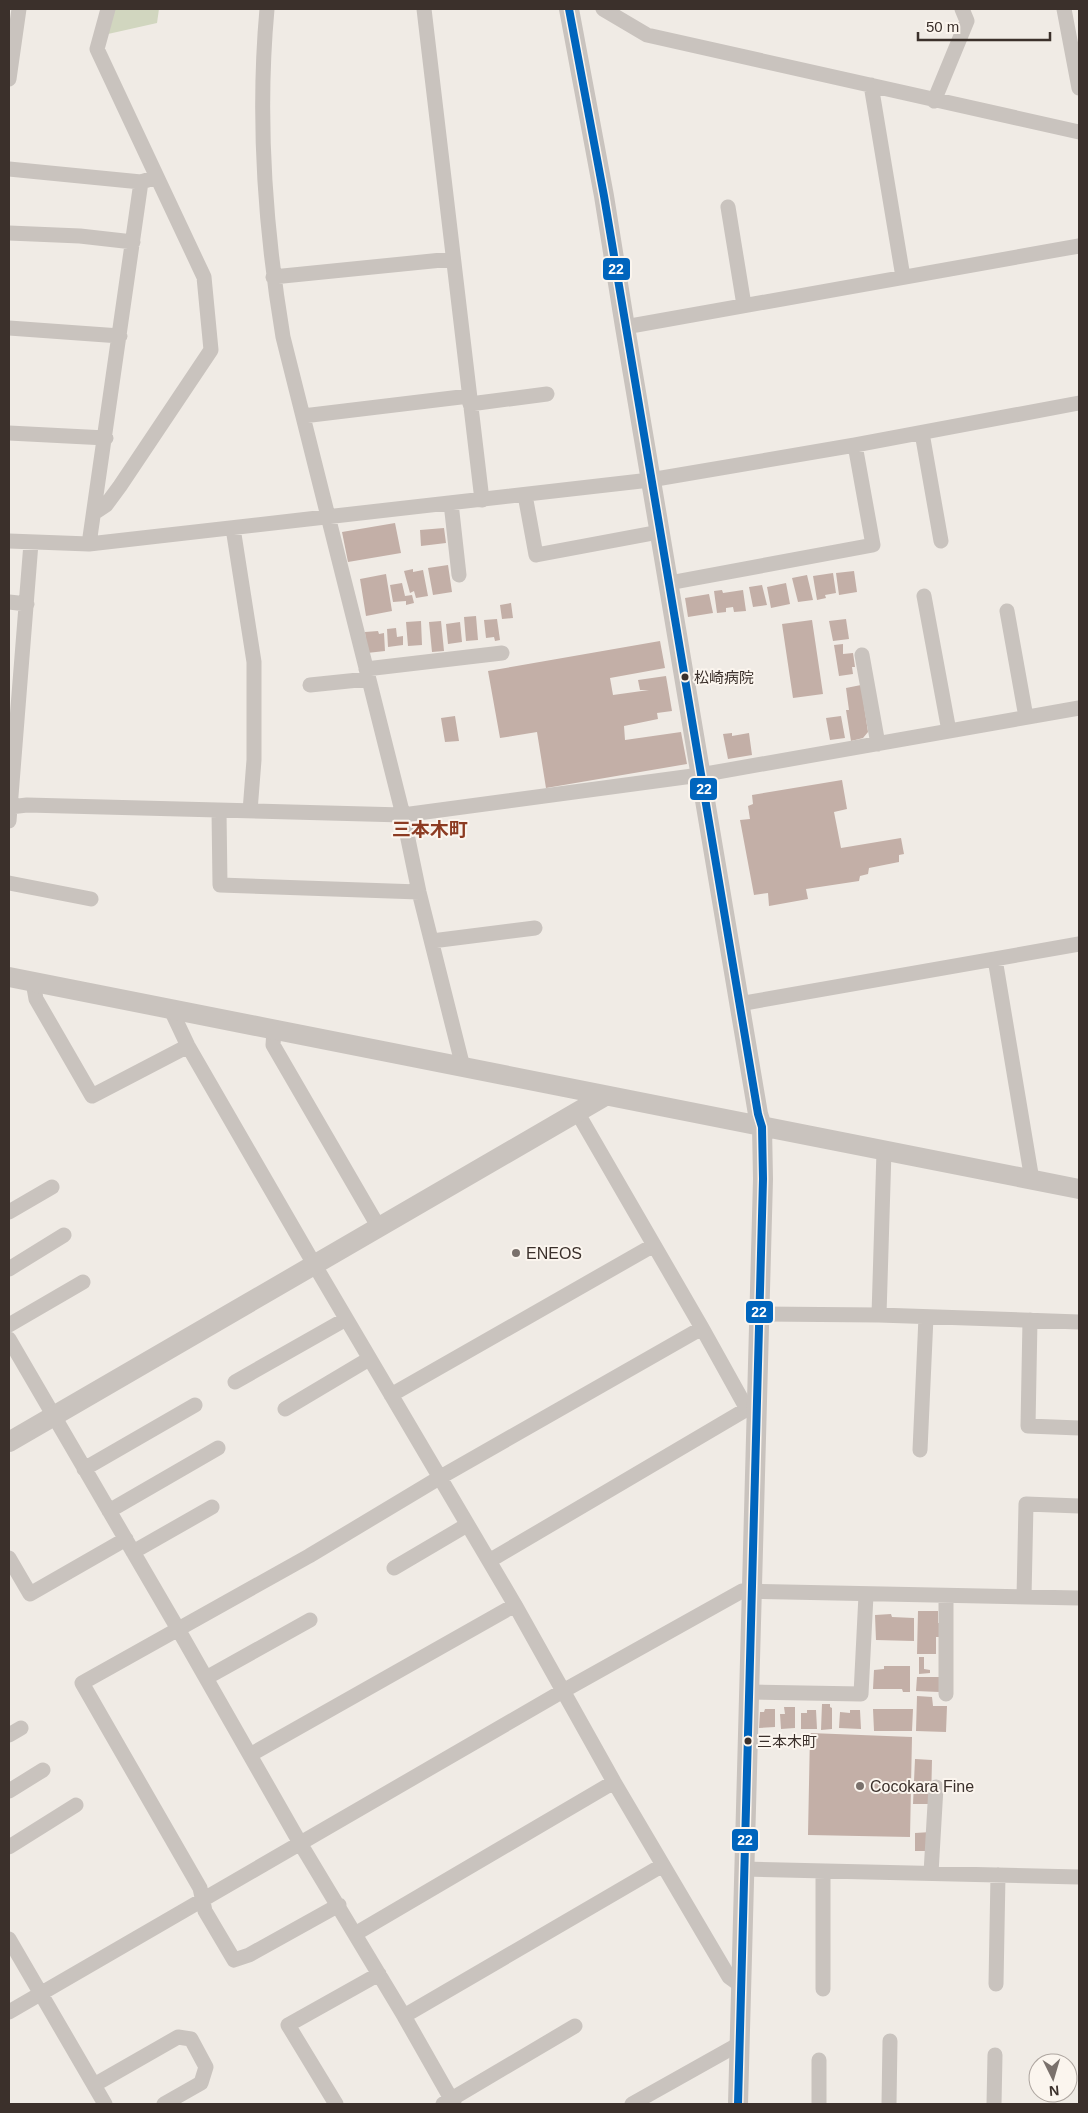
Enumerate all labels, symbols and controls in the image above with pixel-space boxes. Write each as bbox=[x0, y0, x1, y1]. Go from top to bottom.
scale bar bbox=[918, 10, 1050, 42]
text: 50 m bbox=[926, 18, 959, 35]
line badge: 22 bbox=[602, 257, 631, 281]
text: 22 bbox=[608, 261, 624, 277]
place label: 松崎病院 bbox=[694, 669, 754, 686]
marker: 松崎病院 bbox=[680, 672, 690, 682]
line badge: 22 bbox=[689, 777, 718, 801]
text: 22 bbox=[696, 781, 712, 797]
district label: 三本木町 bbox=[392, 819, 468, 840]
place label: ENEOS bbox=[526, 1245, 582, 1262]
marker: ENEOS bbox=[510, 1247, 522, 1259]
line badge: 22 bbox=[745, 1300, 774, 1324]
text: 22 bbox=[751, 1304, 767, 1320]
place label: 三本木町 bbox=[757, 1733, 817, 1750]
marker: 三本木町 bbox=[743, 1736, 753, 1746]
place label: Cocokara Fine bbox=[870, 1778, 974, 1795]
marker: Cocokara Fine bbox=[854, 1780, 866, 1792]
line badge: 22 bbox=[731, 1828, 759, 1852]
text: 22 bbox=[737, 1832, 753, 1848]
north arrow bbox=[1028, 2053, 1078, 2103]
text: N bbox=[1048, 2083, 1060, 2099]

